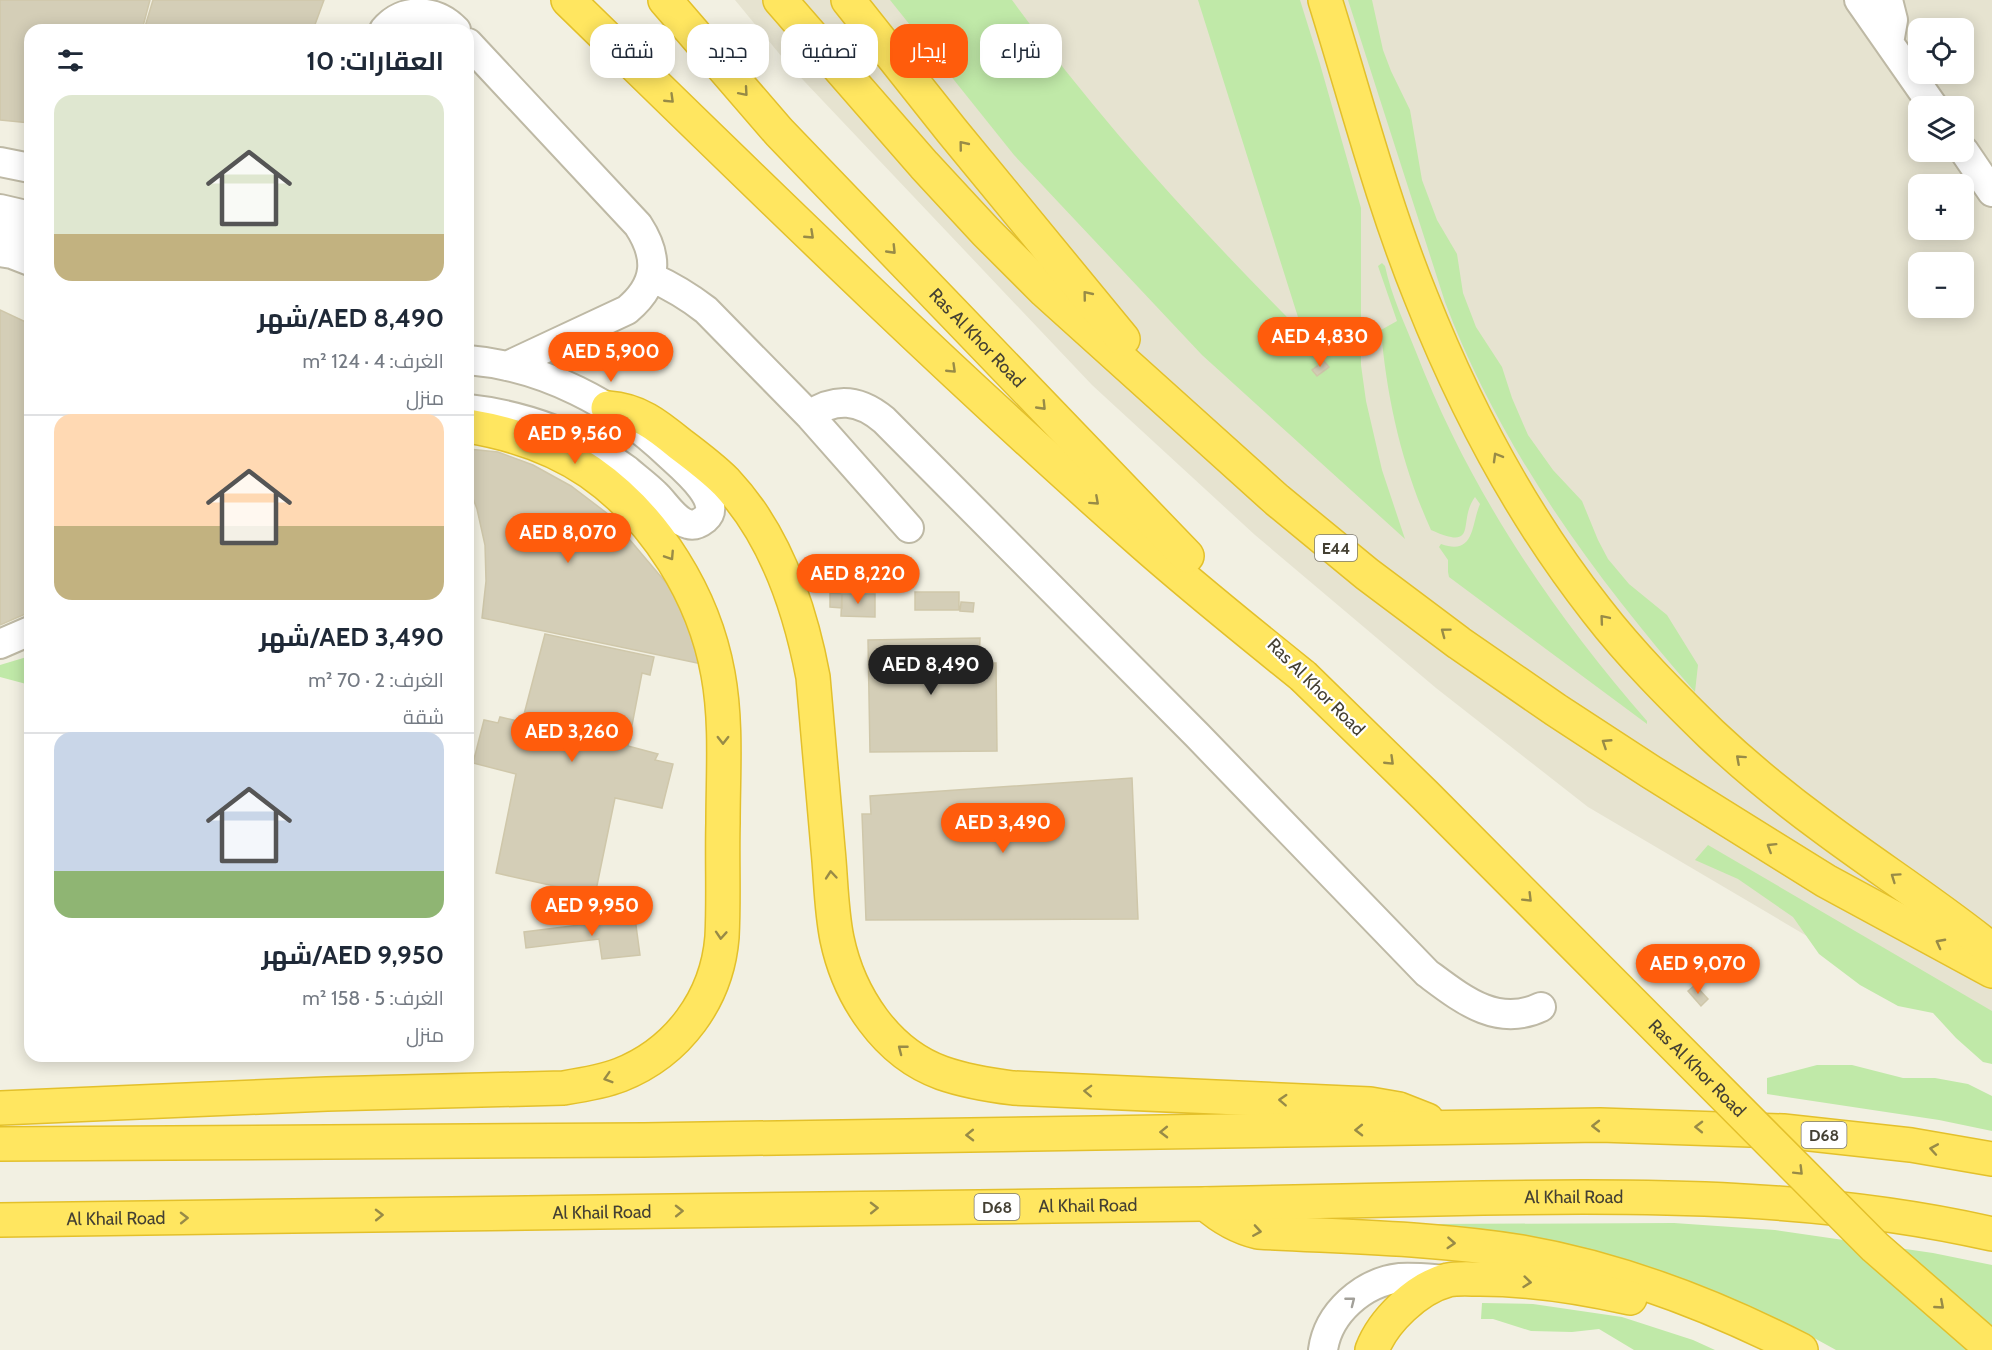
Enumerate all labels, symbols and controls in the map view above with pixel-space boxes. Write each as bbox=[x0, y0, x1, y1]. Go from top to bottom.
map controls bbox=[1908, 18, 1974, 318]
button: locate bbox=[1908, 18, 1974, 84]
chip: شقة bbox=[590, 24, 675, 78]
chip: جديد bbox=[687, 24, 769, 78]
chip: تصفية bbox=[781, 24, 878, 78]
chip: إيجار bbox=[890, 24, 968, 78]
chip: شراء bbox=[980, 24, 1062, 78]
icon: filters bbox=[54, 44, 87, 77]
text: العقارات: 10 bbox=[306, 45, 444, 77]
one-way arrow bbox=[737, 85, 748, 96]
one-way arrow bbox=[663, 92, 674, 103]
button: layers bbox=[1908, 96, 1974, 162]
icon: home bbox=[195, 134, 303, 242]
one-way arrow bbox=[960, 141, 971, 152]
button: + bbox=[1908, 174, 1974, 240]
one-way arrow bbox=[803, 227, 814, 238]
one-way arrow bbox=[884, 243, 895, 254]
button: − bbox=[1908, 252, 1974, 318]
street label: Ras Al Khor Road bbox=[924, 284, 1030, 392]
one-way arrow bbox=[1084, 291, 1095, 302]
text: AED 8,490/شهر bbox=[257, 302, 444, 334]
pin: AED 4,830 bbox=[1251, 317, 1389, 368]
text: AED 4,830 bbox=[1272, 324, 1368, 348]
pin: AED 5,900 bbox=[542, 332, 680, 383]
text: AED 5,900 bbox=[562, 339, 660, 363]
text: الغرف: 4 · 124 m² bbox=[303, 349, 444, 373]
one-way arrow bbox=[945, 362, 955, 373]
text: منزل bbox=[406, 386, 444, 410]
one-way arrow bbox=[1034, 398, 1045, 409]
pin: AED 9,560 bbox=[506, 414, 644, 465]
text: AED 9,560 bbox=[528, 421, 622, 445]
icon: home bbox=[195, 453, 303, 561]
one-way arrow bbox=[1493, 453, 1504, 463]
one-way arrow bbox=[1089, 494, 1099, 505]
pin: AED 8,070 bbox=[499, 513, 637, 564]
text: AED 8,070 bbox=[519, 520, 617, 544]
road number: E44 bbox=[1315, 535, 1357, 561]
one-way arrow bbox=[662, 550, 674, 560]
pin: AED 8,220 bbox=[789, 554, 927, 605]
text: AED 8,220 bbox=[811, 561, 905, 585]
one-way arrow bbox=[1600, 615, 1611, 626]
text: AED 3,490/شهر bbox=[259, 621, 444, 653]
one-way arrow bbox=[1441, 629, 1452, 640]
street label: Ras Al Khor Road bbox=[1263, 634, 1369, 740]
pin: AED 8,490 bbox=[862, 645, 1000, 696]
text: AED 8,490 bbox=[882, 652, 980, 676]
text: الغرف: 2 · 70 m² bbox=[308, 668, 444, 692]
text: شقة bbox=[403, 705, 444, 729]
pin: AED 3,260 bbox=[503, 712, 641, 763]
text: AED 3,260 bbox=[525, 719, 619, 743]
one-way arrow bbox=[717, 736, 729, 745]
one-way arrow bbox=[1602, 738, 1612, 750]
one-way arrow bbox=[1384, 754, 1394, 765]
one-way arrow bbox=[1736, 755, 1747, 766]
icon: home bbox=[195, 771, 303, 879]
pin: AED 3,490 bbox=[934, 803, 1072, 854]
text: AED 3,490 bbox=[955, 810, 1051, 834]
one-way arrow bbox=[1767, 843, 1777, 855]
one-way arrow bbox=[825, 870, 838, 879]
one-way arrow bbox=[1890, 873, 1901, 884]
pin: AED 9,950 bbox=[523, 886, 661, 937]
one-way arrow bbox=[1521, 891, 1532, 902]
text: AED 9,950 bbox=[545, 893, 639, 917]
one-way arrow bbox=[715, 931, 728, 940]
text: AED 9,950/شهر bbox=[261, 939, 444, 971]
one-way arrow bbox=[1935, 939, 1946, 951]
pin: AED 9,070 bbox=[1629, 944, 1767, 995]
text: AED 9,070 bbox=[1650, 951, 1746, 975]
text: الغرف: 5 · 158 m² bbox=[302, 986, 444, 1010]
street label: Ras Al Khor Road bbox=[1644, 1015, 1750, 1122]
text: منزل bbox=[406, 1023, 444, 1047]
one-way arrow bbox=[897, 1045, 908, 1056]
one-way arrow bbox=[603, 1071, 614, 1083]
one-way arrow bbox=[1083, 1085, 1092, 1098]
one-way arrow bbox=[1278, 1093, 1287, 1106]
one-way arrow bbox=[1592, 1120, 1601, 1132]
one-way arrow bbox=[1694, 1121, 1703, 1134]
road number: D68 bbox=[1802, 1122, 1846, 1148]
one-way arrow bbox=[1355, 1123, 1364, 1136]
one-way arrow bbox=[1160, 1126, 1169, 1139]
one-way arrow bbox=[965, 1129, 974, 1141]
one-way arrow bbox=[1930, 1143, 1939, 1155]
one-way arrow bbox=[1792, 1163, 1803, 1174]
street label: Al Khail Road bbox=[1524, 1186, 1623, 1208]
road number: D68 bbox=[974, 1194, 1020, 1220]
street label: Al Khail Road bbox=[1038, 1194, 1138, 1217]
street label: Al Khail Road bbox=[552, 1201, 652, 1224]
one-way arrow bbox=[870, 1202, 879, 1214]
one-way arrow bbox=[675, 1205, 684, 1217]
street label: Al Khail Road bbox=[66, 1207, 166, 1230]
one-way arrow bbox=[375, 1209, 384, 1221]
one-way arrow bbox=[180, 1212, 189, 1224]
one-way arrow bbox=[1252, 1224, 1262, 1236]
one-way arrow bbox=[1447, 1237, 1456, 1250]
one-way arrow bbox=[1522, 1275, 1531, 1288]
one-way arrow bbox=[1345, 1298, 1356, 1309]
one-way arrow bbox=[1933, 1298, 1944, 1309]

